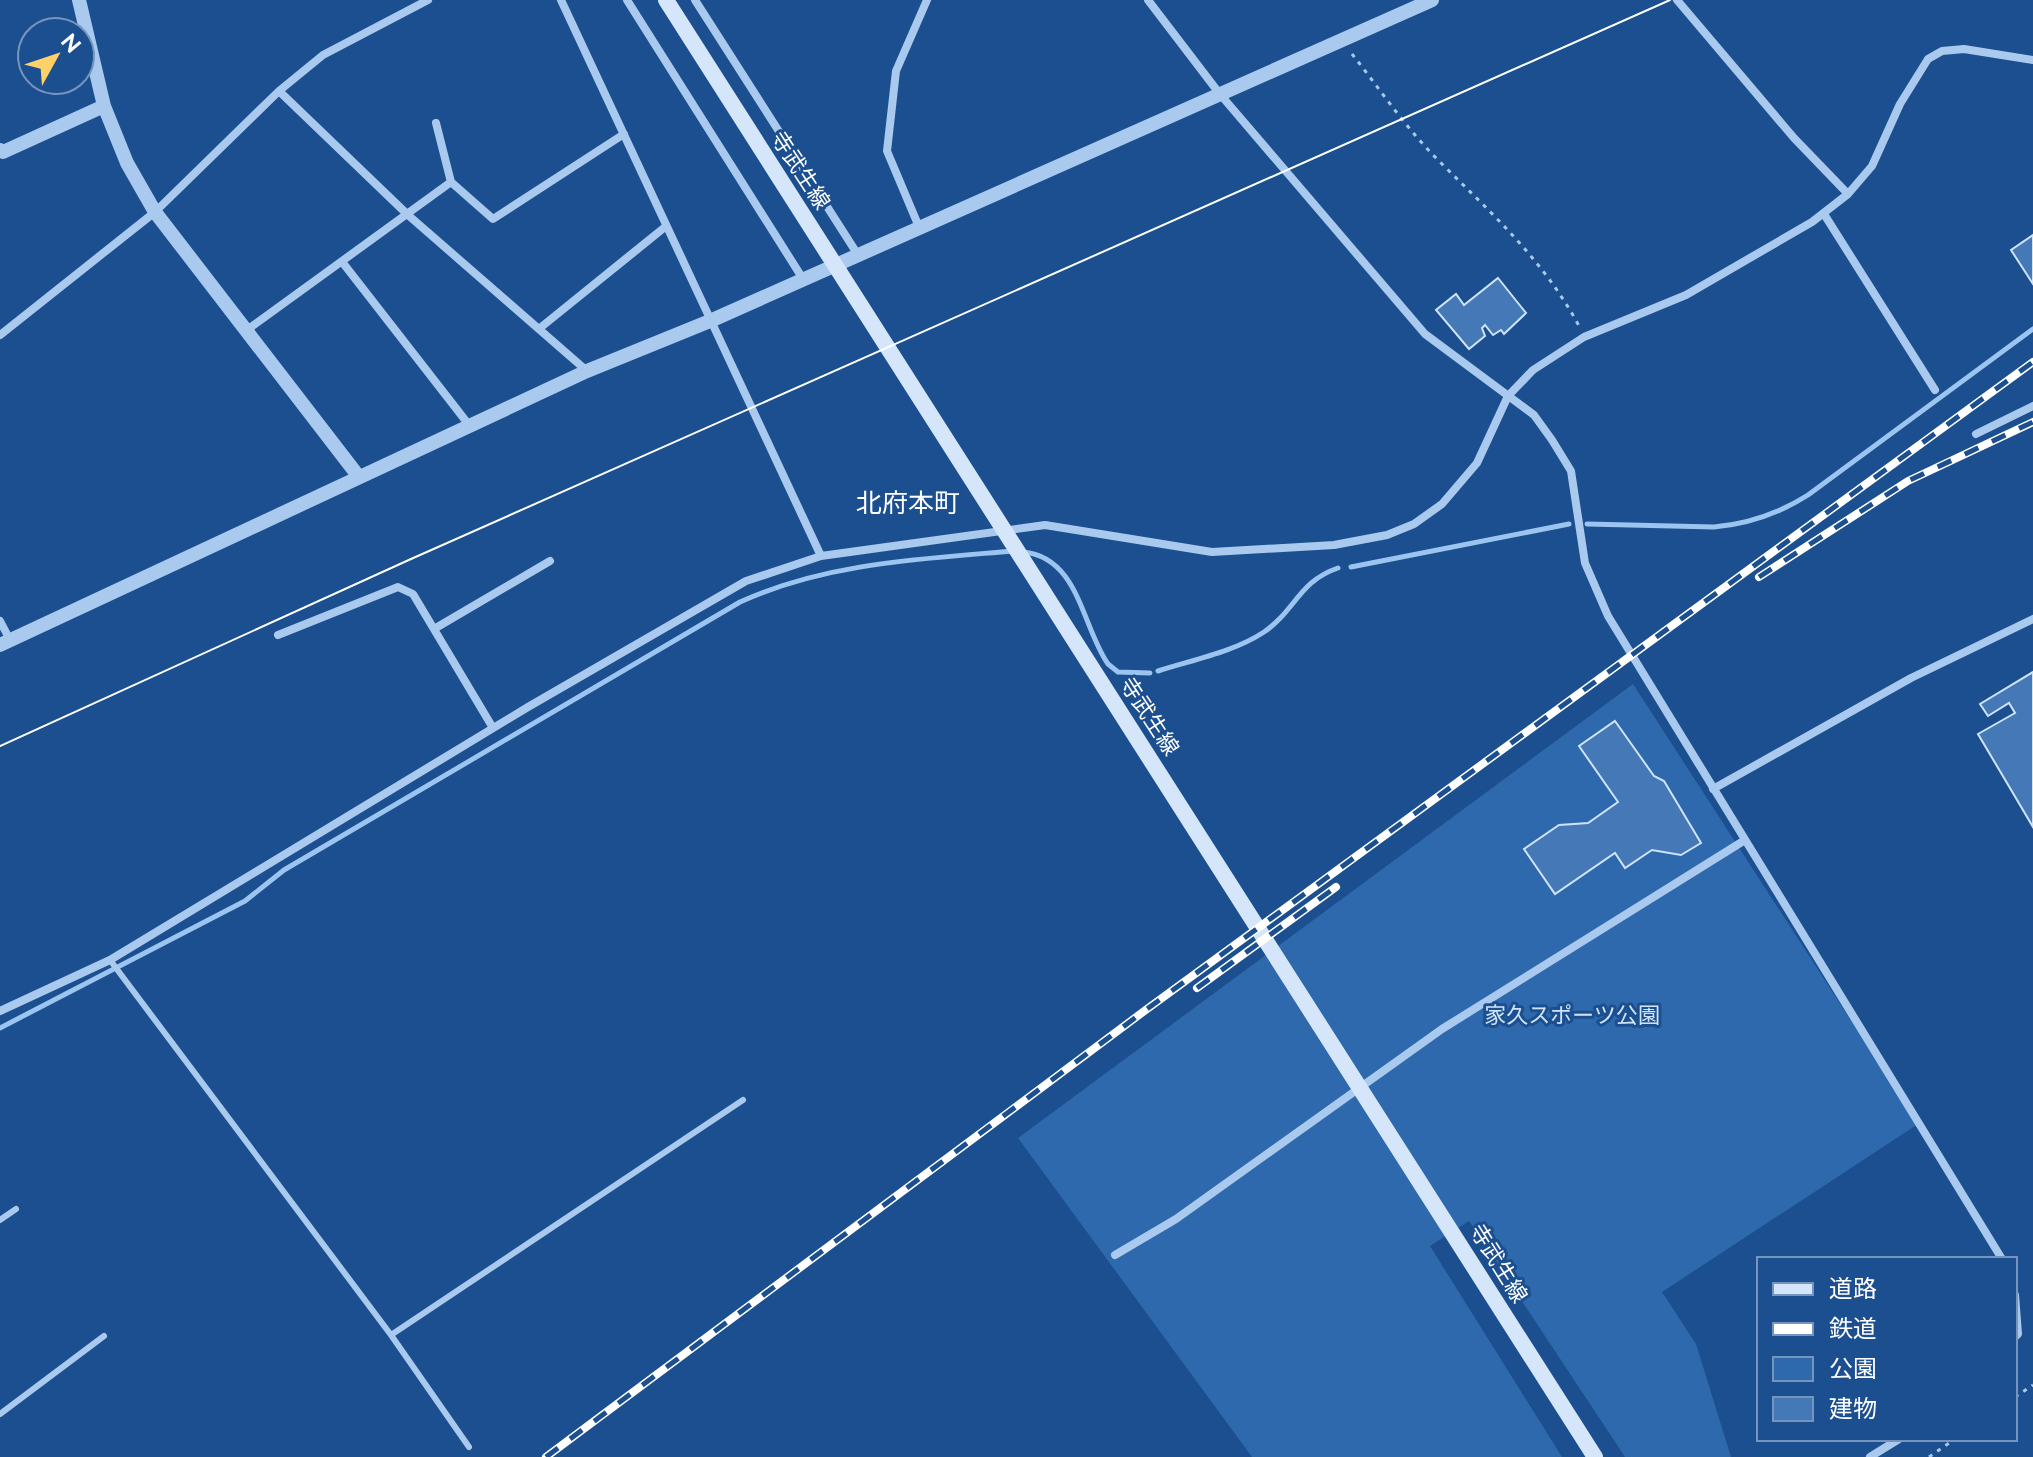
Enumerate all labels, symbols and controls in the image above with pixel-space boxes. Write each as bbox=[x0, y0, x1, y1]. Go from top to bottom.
north arrow bbox=[16, 16, 96, 96]
text: N bbox=[56, 28, 87, 58]
street label: 寺武生線 bbox=[766, 126, 836, 214]
district label: 北府本町 bbox=[856, 488, 960, 518]
street label: 寺武生線 bbox=[1115, 672, 1185, 760]
park label: 家久スポーツ公園 bbox=[1484, 1002, 1660, 1028]
street label: 寺武生線 bbox=[1465, 1219, 1533, 1307]
legend bbox=[1757, 1257, 2017, 1441]
text: 道路 bbox=[1829, 1274, 1877, 1303]
text: 鉄道 bbox=[1829, 1314, 1877, 1343]
text: 公園 bbox=[1829, 1354, 1877, 1383]
text: 建物 bbox=[1829, 1394, 1877, 1423]

